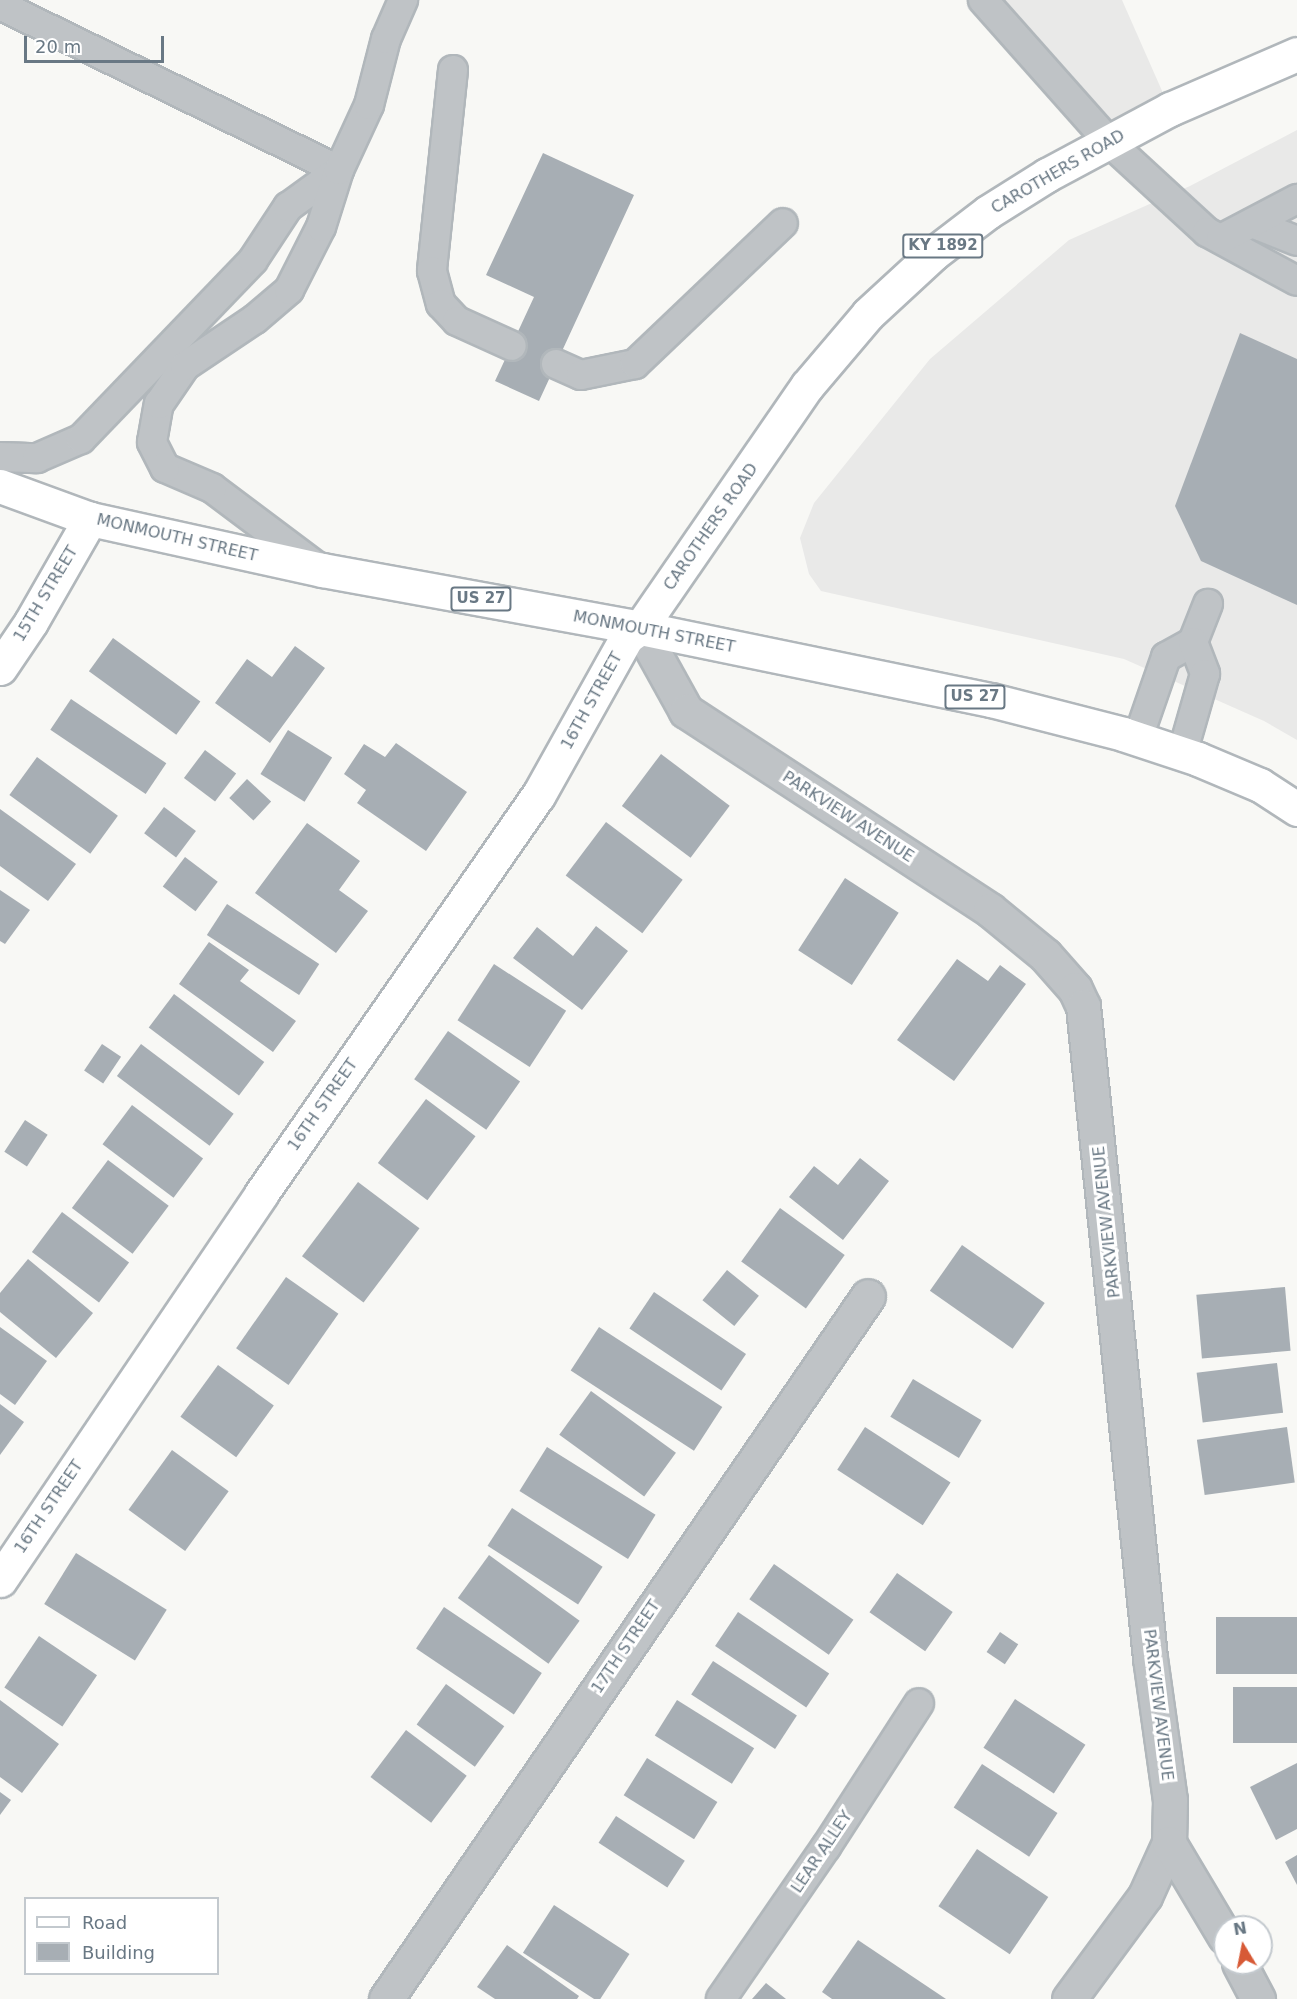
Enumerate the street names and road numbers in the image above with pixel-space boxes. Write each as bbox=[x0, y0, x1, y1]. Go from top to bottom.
street label: CAROTHERS ROAD bbox=[988, 126, 1128, 218]
road number: KY 1892 bbox=[901, 234, 985, 258]
street label: CAROTHERS ROAD bbox=[660, 460, 762, 594]
street label: MONMOUTH STREET bbox=[95, 510, 259, 566]
street label: 15TH STREET bbox=[10, 543, 82, 645]
road number: US 27 bbox=[450, 587, 512, 611]
street label: MONMOUTH STREET bbox=[571, 607, 737, 657]
street label: 16TH STREET bbox=[557, 649, 627, 753]
road number: US 27 bbox=[944, 685, 1006, 709]
street label: PARKVIEW AVENUE bbox=[779, 767, 917, 867]
street label: 16TH STREET bbox=[284, 1055, 362, 1155]
street label: PARKVIEW AVENUE bbox=[1089, 1145, 1125, 1299]
street label: 16TH STREET bbox=[11, 1457, 87, 1557]
street label: 17TH STREET bbox=[588, 1597, 664, 1697]
street label: PARKVIEW AVENUE bbox=[1139, 1628, 1177, 1782]
street label: LEAR ALLEY bbox=[788, 1807, 856, 1897]

